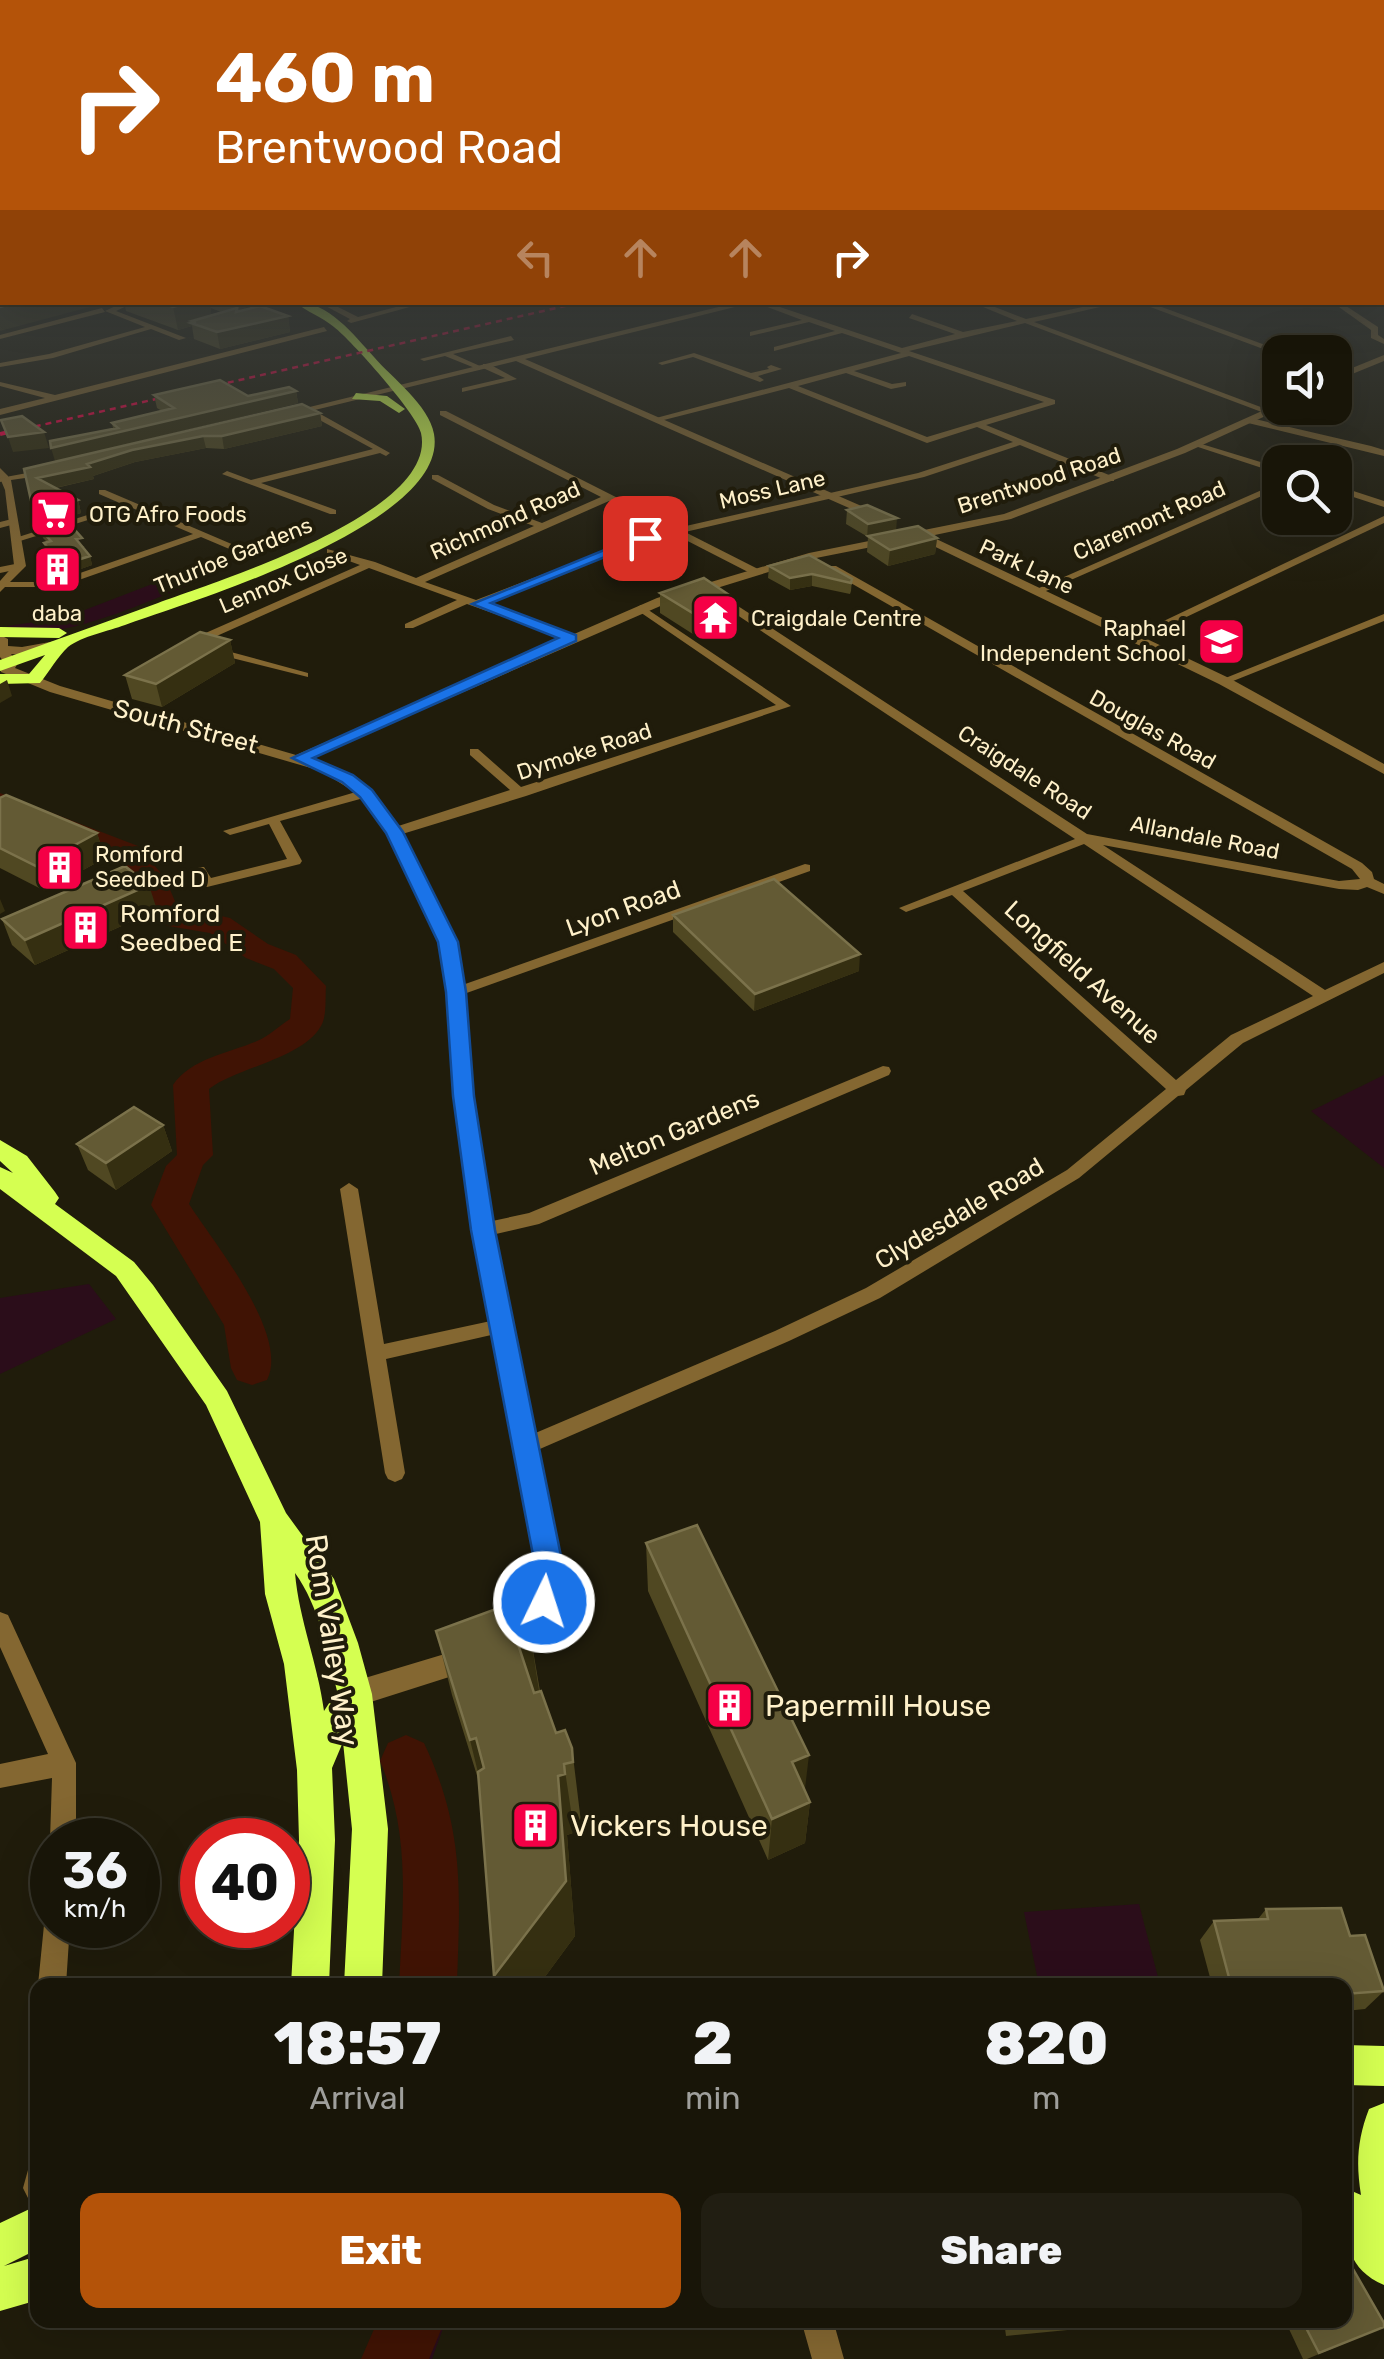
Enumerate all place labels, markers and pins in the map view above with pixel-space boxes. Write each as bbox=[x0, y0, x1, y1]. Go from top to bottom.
supermarket icon: OTG Afro Foods bbox=[28, 488, 80, 540]
pin bbox=[603, 496, 688, 581]
place label: OTG Afro Foods bbox=[89, 501, 247, 528]
building icon: daba bbox=[31, 543, 83, 595]
temple icon: Craigdale Centre bbox=[690, 592, 742, 644]
place label: daba bbox=[32, 600, 82, 627]
place label: Craigdale Centre bbox=[751, 605, 922, 632]
place label: Raphael Independent School bbox=[980, 615, 1186, 667]
school or university icon: Raphael Independent School bbox=[1195, 615, 1247, 667]
building icon: Romford Seedbed D bbox=[34, 841, 86, 893]
place label: Romford Seedbed D bbox=[95, 841, 205, 893]
place label: Romford Seedbed E bbox=[120, 899, 243, 957]
building icon: Romford Seedbed E bbox=[59, 901, 111, 953]
building icon: Papermill House bbox=[704, 1680, 756, 1732]
place label: Papermill House bbox=[765, 1688, 991, 1724]
building icon: Vickers House bbox=[509, 1800, 561, 1852]
place label: Vickers House bbox=[570, 1808, 768, 1844]

